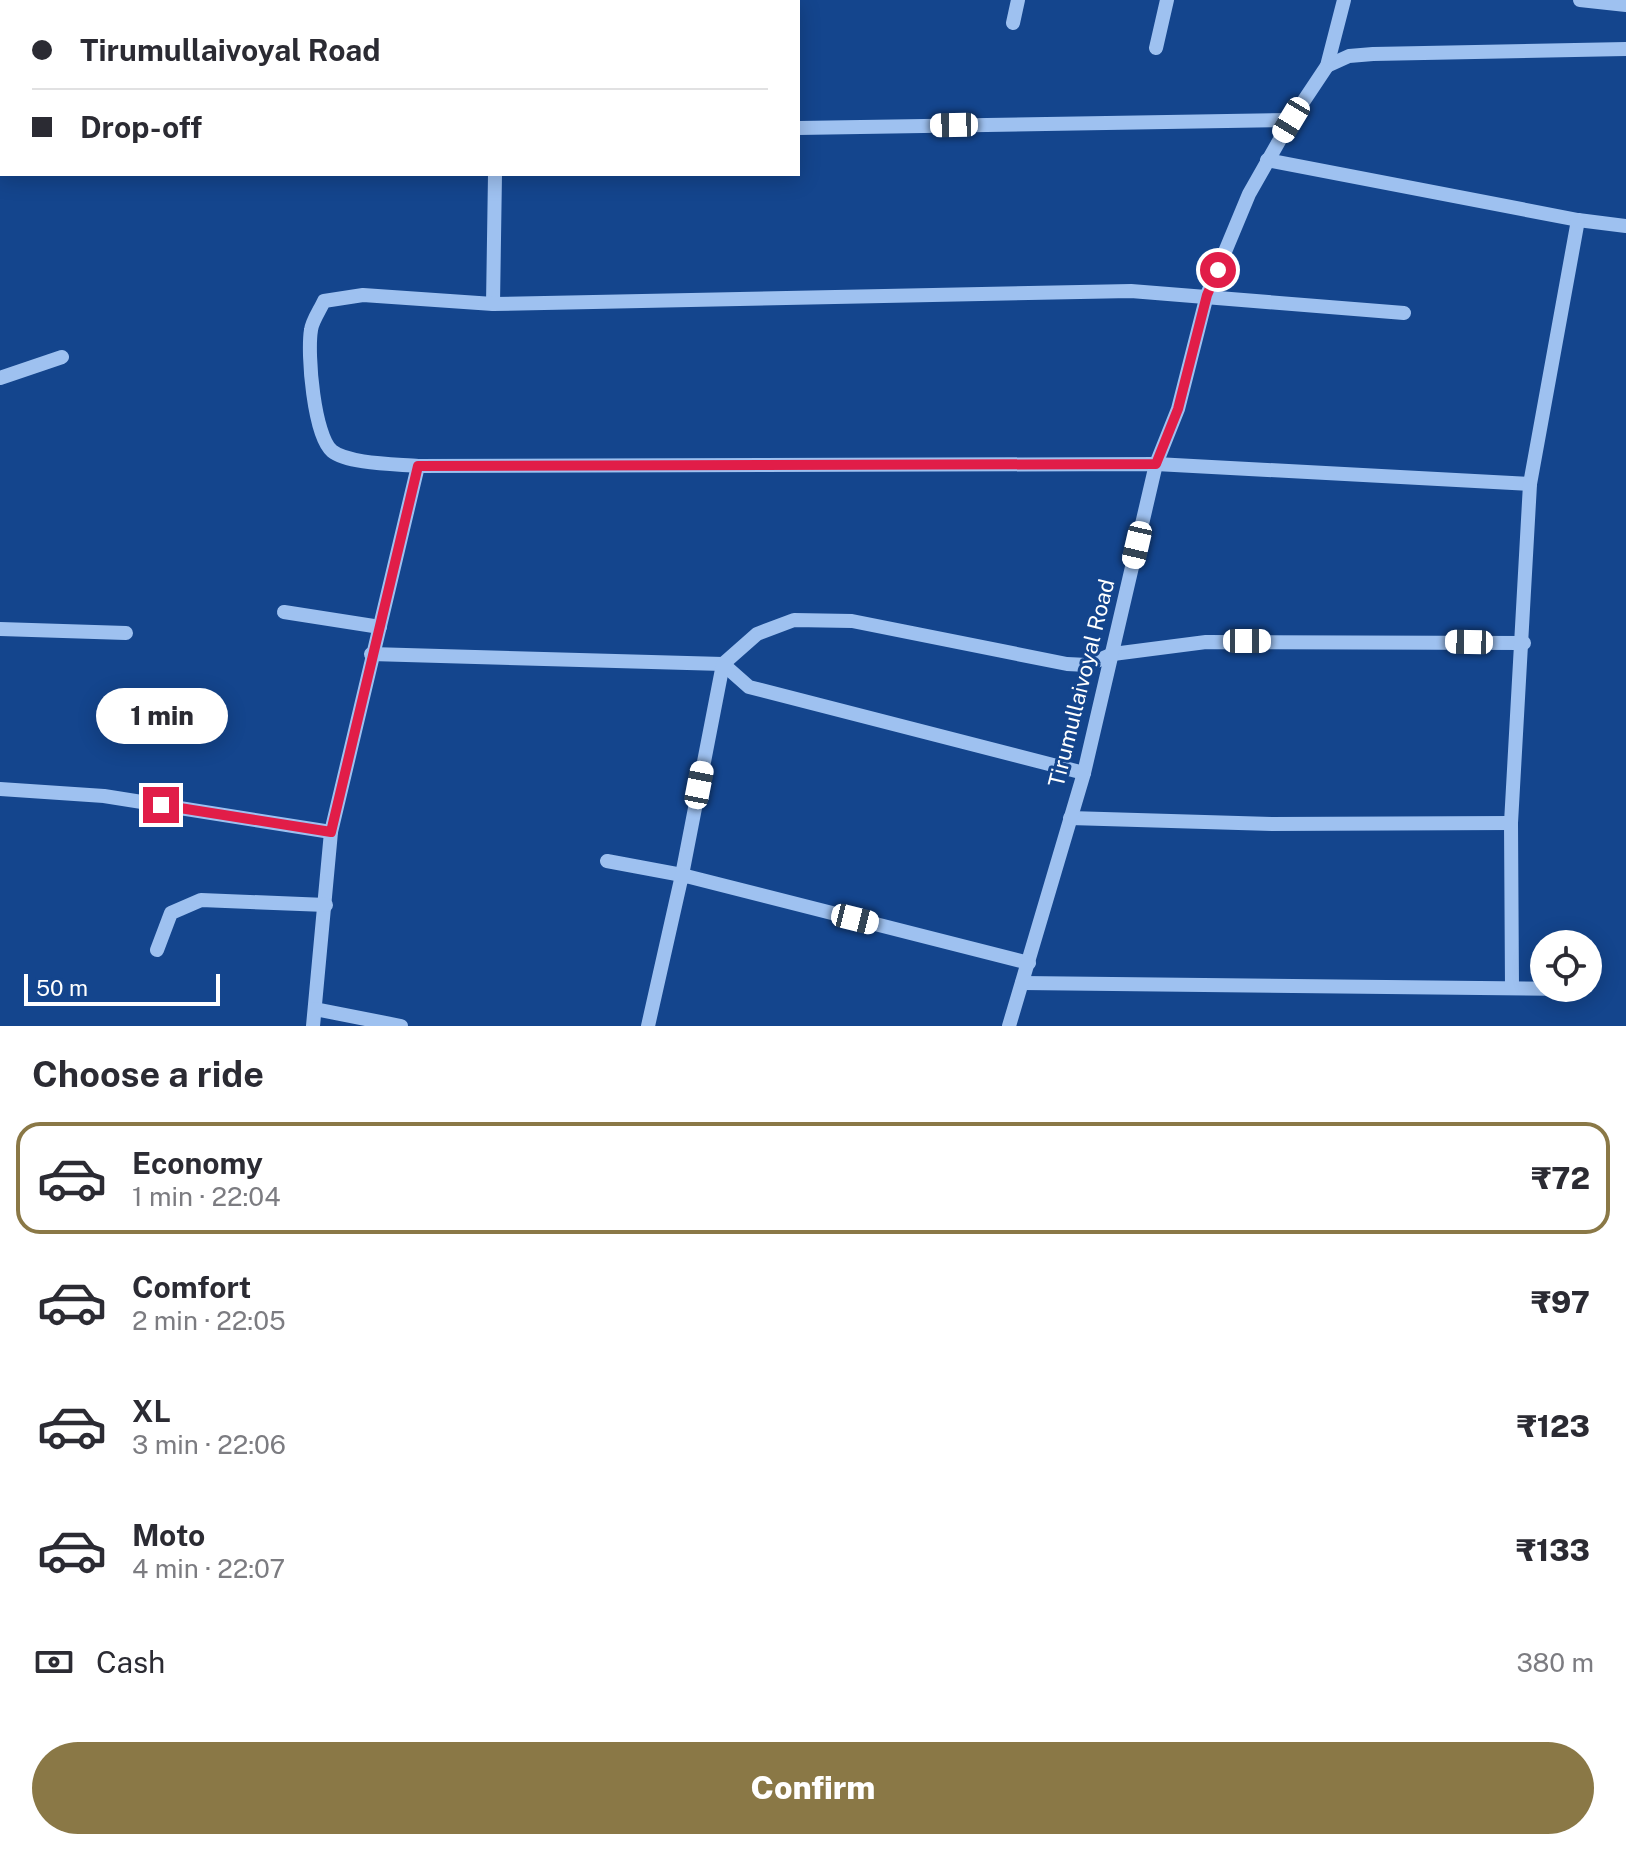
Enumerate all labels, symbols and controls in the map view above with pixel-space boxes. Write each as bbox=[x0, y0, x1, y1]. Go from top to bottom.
text: Tirumullaivoyal Road bbox=[80, 32, 381, 68]
car bbox=[1268, 93, 1314, 147]
text: Drop-off bbox=[80, 109, 202, 145]
car bbox=[930, 113, 978, 137]
route start bbox=[1200, 252, 1236, 288]
car bbox=[1120, 519, 1154, 571]
street label: Tirumullaivoyal Road bbox=[1043, 576, 1119, 790]
car bbox=[1223, 629, 1271, 653]
car bbox=[1445, 630, 1493, 654]
callout: 1 min bbox=[95, 689, 227, 745]
text: 1 min bbox=[130, 700, 194, 731]
car bbox=[683, 759, 715, 811]
route end bbox=[143, 787, 179, 823]
car bbox=[829, 902, 881, 936]
map controls bbox=[1530, 930, 1602, 1002]
button: locate bbox=[1530, 930, 1602, 1002]
scale bar bbox=[24, 970, 220, 1006]
text: 50 m bbox=[36, 975, 88, 1001]
text: Choose a ride bbox=[32, 1053, 264, 1095]
icon: car bbox=[36, 1142, 108, 1214]
text: Economy bbox=[132, 1145, 263, 1181]
text: ₹72 bbox=[1531, 1160, 1590, 1196]
text: 1 min · 22:04 bbox=[132, 1181, 281, 1212]
icon: car bbox=[36, 1266, 108, 1338]
text: Comfort bbox=[132, 1269, 251, 1305]
text: ₹97 bbox=[1531, 1284, 1590, 1320]
text: 2 min · 22:05 bbox=[132, 1305, 286, 1336]
icon: car bbox=[36, 1390, 108, 1462]
text: XL bbox=[132, 1393, 171, 1429]
text: ₹123 bbox=[1517, 1408, 1590, 1444]
text: 3 min · 22:06 bbox=[132, 1429, 286, 1460]
icon: car bbox=[36, 1514, 108, 1586]
text: Moto bbox=[132, 1517, 205, 1553]
text: ₹133 bbox=[1516, 1532, 1590, 1568]
text: 4 min · 22:07 bbox=[132, 1553, 285, 1584]
icon: cash bbox=[32, 1640, 76, 1684]
text: Cash bbox=[96, 1644, 165, 1680]
text: 380 m bbox=[1516, 1647, 1594, 1678]
button: Confirm bbox=[32, 1742, 1594, 1834]

